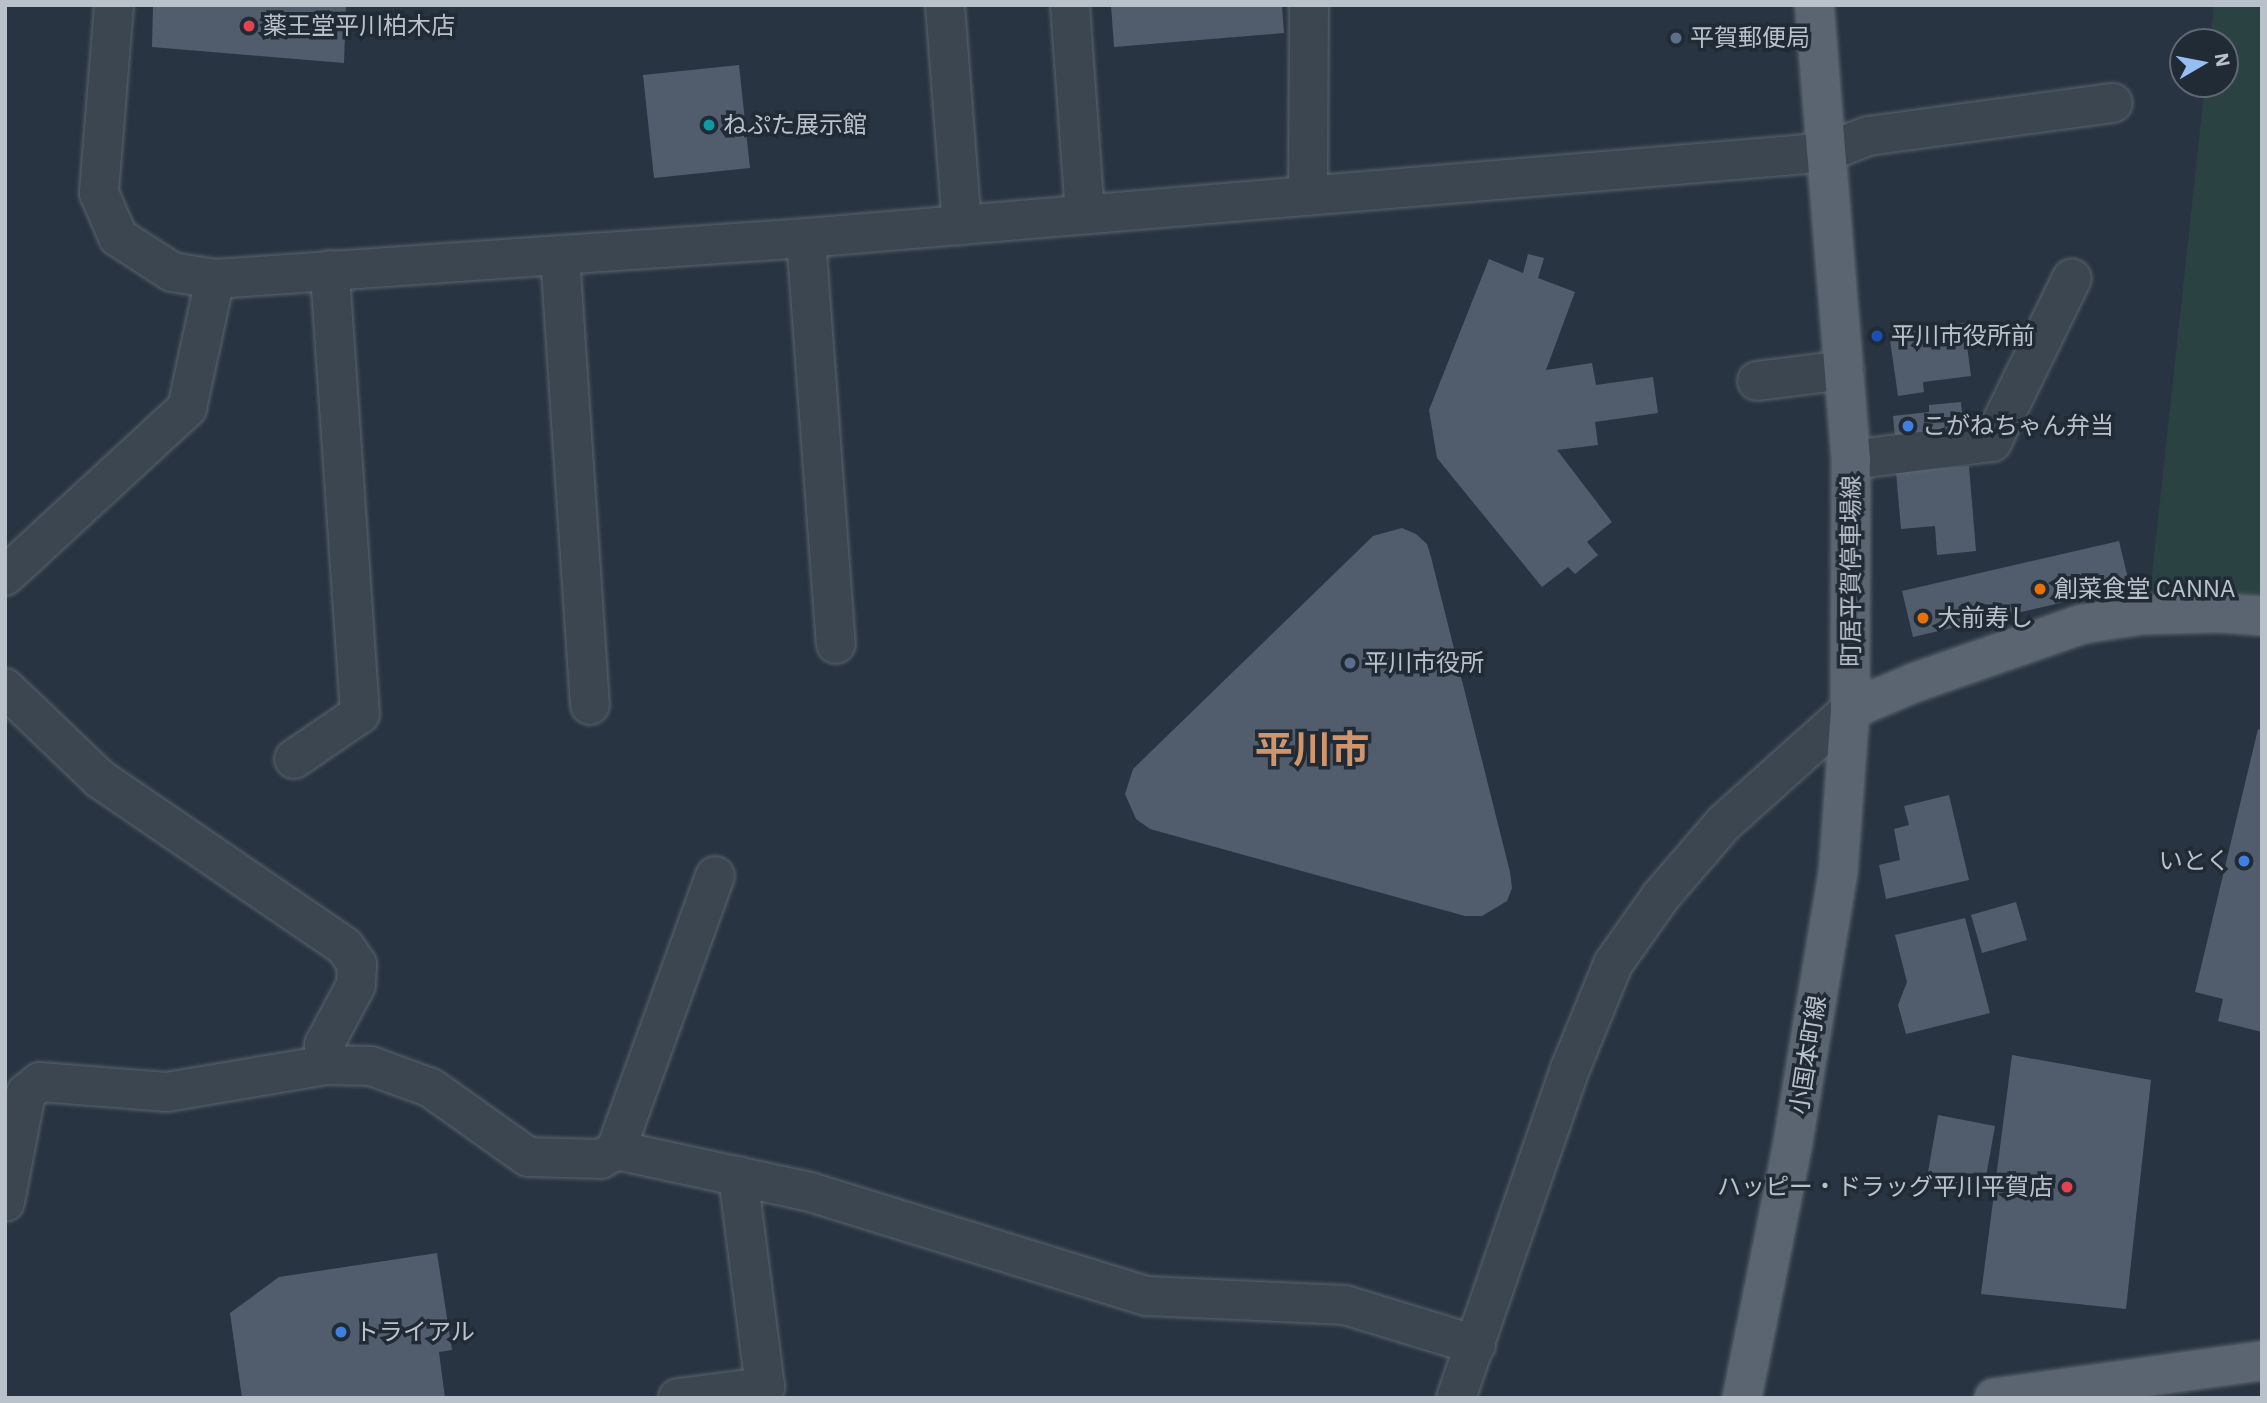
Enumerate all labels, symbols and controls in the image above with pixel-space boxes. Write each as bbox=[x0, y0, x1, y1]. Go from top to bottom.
place label: 薬王堂平川柏木店 bbox=[263, 12, 455, 40]
marker: 薬王堂平川柏木店 bbox=[241, 18, 257, 34]
place label: 平賀郵便局 bbox=[1690, 24, 1810, 52]
north arrow bbox=[2169, 28, 2239, 98]
marker: 平賀郵便局 bbox=[1668, 30, 1684, 46]
text: N bbox=[2210, 51, 2236, 69]
place label: ねぷた展示館 bbox=[723, 111, 867, 139]
marker: ねぷた展示館 bbox=[701, 117, 717, 133]
place label: 平川市役所前 bbox=[1891, 322, 2035, 350]
marker: 平川市役所前 bbox=[1869, 328, 1885, 344]
place label: こがねちゃん弁当 bbox=[1922, 412, 2114, 440]
marker: こがねちゃん弁当 bbox=[1900, 418, 1916, 434]
street label: 町居平賀停車場線 bbox=[1837, 475, 1865, 667]
place label: 創菜食堂 CANNA bbox=[2054, 575, 2235, 603]
marker: 創菜食堂 CANNA bbox=[2032, 581, 2048, 597]
place label: 大前寿し bbox=[1937, 604, 2033, 632]
marker: 大前寿し bbox=[1915, 610, 1931, 626]
place label: 平川市役所 bbox=[1364, 649, 1484, 677]
marker: 平川市役所 bbox=[1342, 655, 1358, 671]
district label: 平川市 bbox=[1255, 726, 1369, 772]
place label: いとく bbox=[2158, 847, 2230, 875]
marker: いとく bbox=[2236, 853, 2252, 869]
street label: 小国本町線 bbox=[1784, 993, 1832, 1117]
place label: ハッピー・ドラッグ平川平賀店 bbox=[1717, 1173, 2053, 1201]
marker: ハッピー・ドラッグ平川平賀店 bbox=[2059, 1179, 2075, 1195]
place label: トライアル bbox=[355, 1318, 475, 1346]
marker: トライアル bbox=[333, 1324, 349, 1340]

